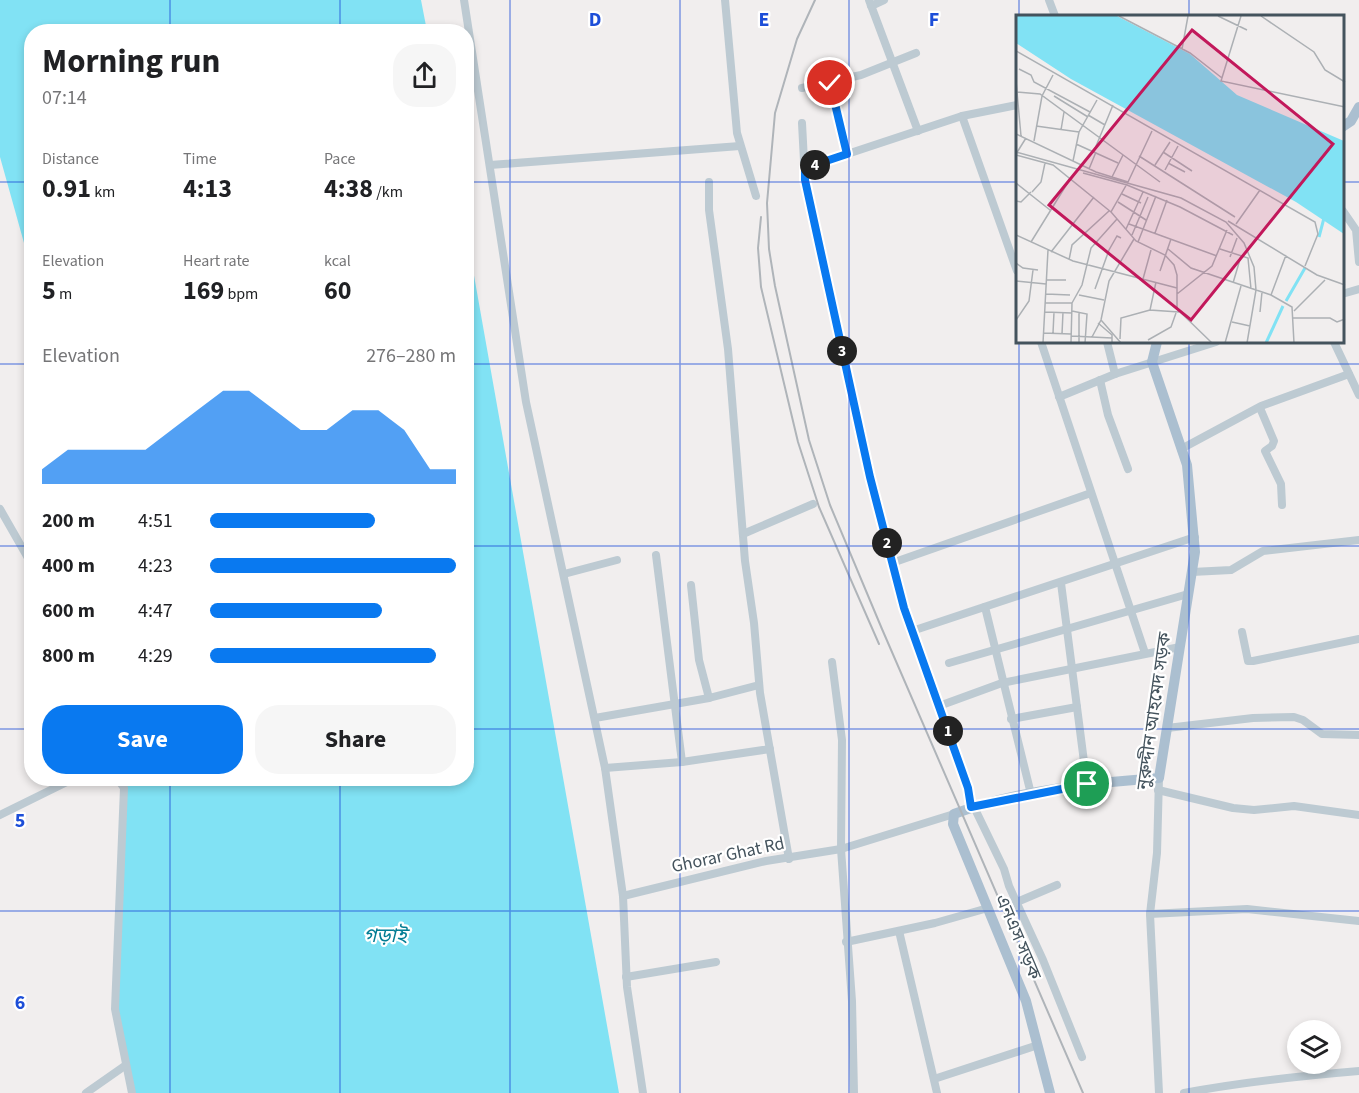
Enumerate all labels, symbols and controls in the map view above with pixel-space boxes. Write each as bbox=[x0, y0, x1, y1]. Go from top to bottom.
text: D bbox=[589, 6, 601, 34]
text: E bbox=[759, 6, 769, 34]
text: F bbox=[929, 6, 939, 34]
inset map bbox=[1016, 15, 1344, 344]
text: Morning run bbox=[42, 38, 220, 85]
button: share bbox=[393, 44, 456, 107]
pin bbox=[804, 57, 855, 108]
icon: check bbox=[813, 66, 846, 99]
text: 07:14 bbox=[42, 84, 87, 112]
text: Distance bbox=[42, 148, 99, 170]
text: Time bbox=[183, 148, 217, 170]
text: Pace bbox=[324, 148, 355, 170]
pin: 4 bbox=[800, 150, 830, 180]
text: 4 bbox=[811, 154, 819, 176]
text: 0.91 bbox=[42, 170, 91, 207]
text: 4:13 bbox=[183, 170, 232, 207]
text: 4:38 bbox=[324, 170, 373, 207]
text: km bbox=[91, 181, 115, 203]
text: /km bbox=[373, 181, 403, 203]
text: Elevation bbox=[42, 250, 104, 272]
text: Heart rate bbox=[183, 250, 250, 272]
text: kcal bbox=[324, 250, 351, 272]
text: 5 bbox=[42, 272, 56, 309]
text: 169 bbox=[183, 272, 224, 309]
text: 60 bbox=[324, 272, 351, 309]
text: m bbox=[56, 283, 72, 305]
text: bpm bbox=[224, 283, 258, 305]
pin: 3 bbox=[827, 336, 857, 366]
text: 3 bbox=[838, 340, 846, 362]
text: Elevation bbox=[42, 342, 120, 370]
text: 276–280 m bbox=[366, 342, 456, 370]
text: 200 m bbox=[42, 507, 95, 535]
text: 4:51 bbox=[138, 507, 173, 535]
pin: 2 bbox=[872, 528, 902, 558]
text: 2 bbox=[883, 532, 891, 554]
text: 400 m bbox=[42, 552, 95, 580]
text: 4:23 bbox=[138, 552, 173, 580]
text: 600 m bbox=[42, 597, 95, 625]
text: 4:47 bbox=[138, 597, 173, 625]
street label: নুরুদ্দীন আহমেদ সড়ক bbox=[1130, 630, 1178, 792]
text: 800 m bbox=[42, 642, 95, 670]
text: 4:29 bbox=[138, 642, 173, 670]
button: Save bbox=[42, 705, 243, 774]
button: Share bbox=[255, 705, 456, 774]
pin: 1 bbox=[933, 716, 963, 746]
text: 1 bbox=[944, 720, 952, 742]
pin bbox=[1061, 758, 1112, 809]
icon: arrive bbox=[1070, 767, 1103, 800]
text: 5 bbox=[15, 807, 25, 835]
street label: Ghorar Ghat Rd bbox=[669, 831, 787, 879]
street label: এনএস সড়ক bbox=[989, 890, 1047, 984]
water label: গড়াই bbox=[363, 922, 410, 950]
text: 6 bbox=[15, 989, 25, 1017]
map controls bbox=[1287, 1020, 1341, 1074]
button: layers bbox=[1287, 1020, 1341, 1074]

